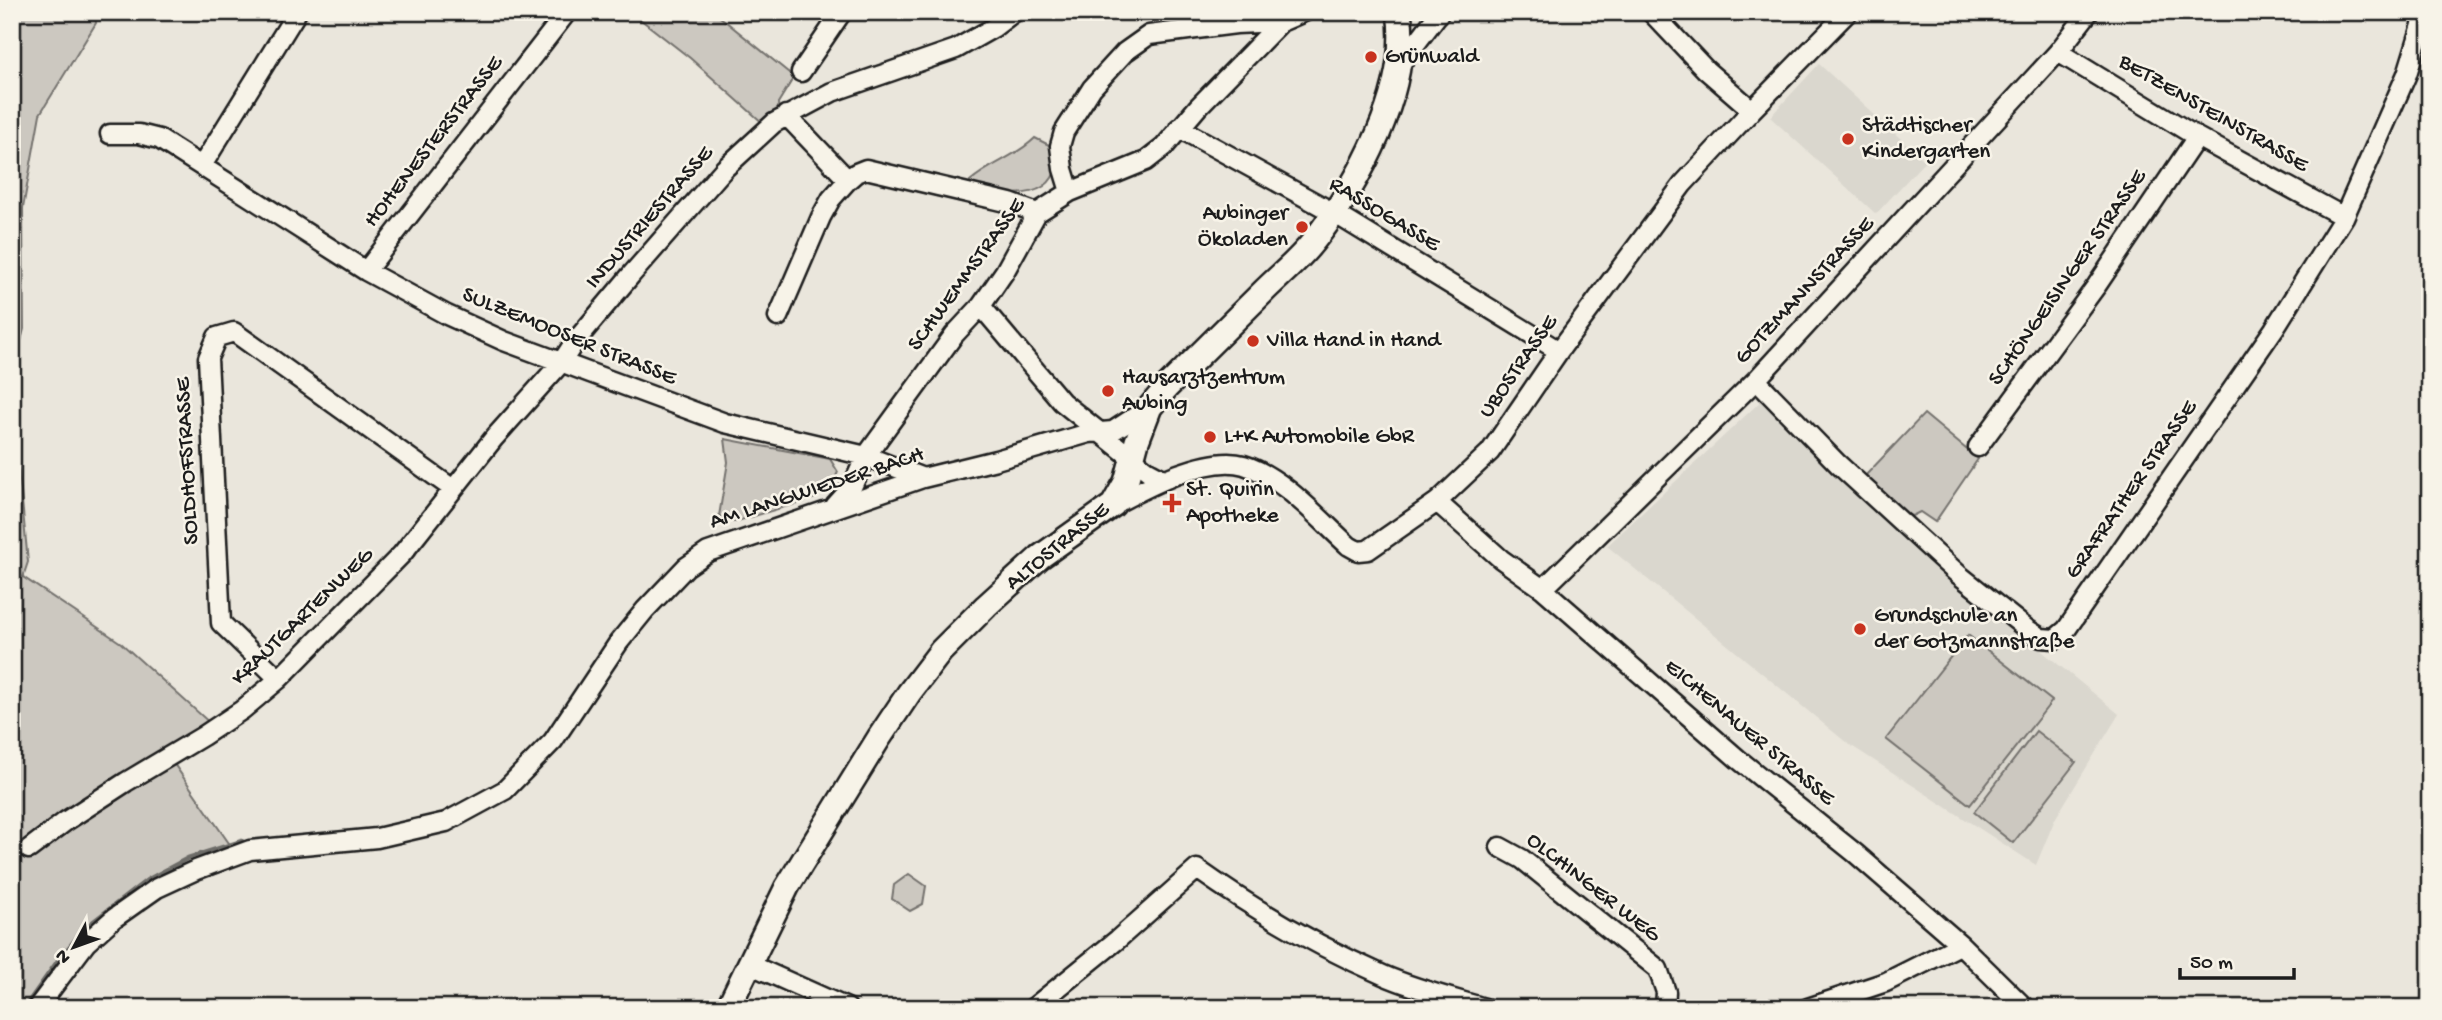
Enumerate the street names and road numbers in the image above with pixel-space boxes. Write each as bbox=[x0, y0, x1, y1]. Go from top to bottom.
street label: BETZENSTEINSTRASSE bbox=[2113, 48, 2314, 180]
street label: HOHENESTERSTRASSE bbox=[359, 49, 510, 233]
street label: INDUSTRIESTRASSE bbox=[580, 140, 721, 295]
street label: SCHÖNGEISINGER STRASSE bbox=[1983, 163, 2154, 391]
street label: RASSOGASSE bbox=[1324, 171, 1446, 260]
street label: SCHWEMMSTRASSE bbox=[902, 192, 1033, 357]
street label: GOTZMANNSTRASSE bbox=[1730, 210, 1882, 371]
street label: SULZEMOOSER STRASSE bbox=[458, 282, 682, 393]
street label: UBOSTRASSE bbox=[1474, 309, 1565, 424]
street label: SOLDHOFSTRASSE bbox=[170, 375, 206, 545]
street label: GRAFRATHER STRASSE bbox=[2060, 394, 2205, 585]
street label: AM LANGWIEDER BACH bbox=[706, 441, 928, 536]
street label: ALTOSTRASSE bbox=[1001, 496, 1117, 597]
street label: KRAUTGARTENWEG bbox=[226, 541, 381, 692]
street label: EICHENAUER STRASSE bbox=[1658, 654, 1841, 813]
street label: OLCHINGER WEG bbox=[1520, 827, 1667, 950]

